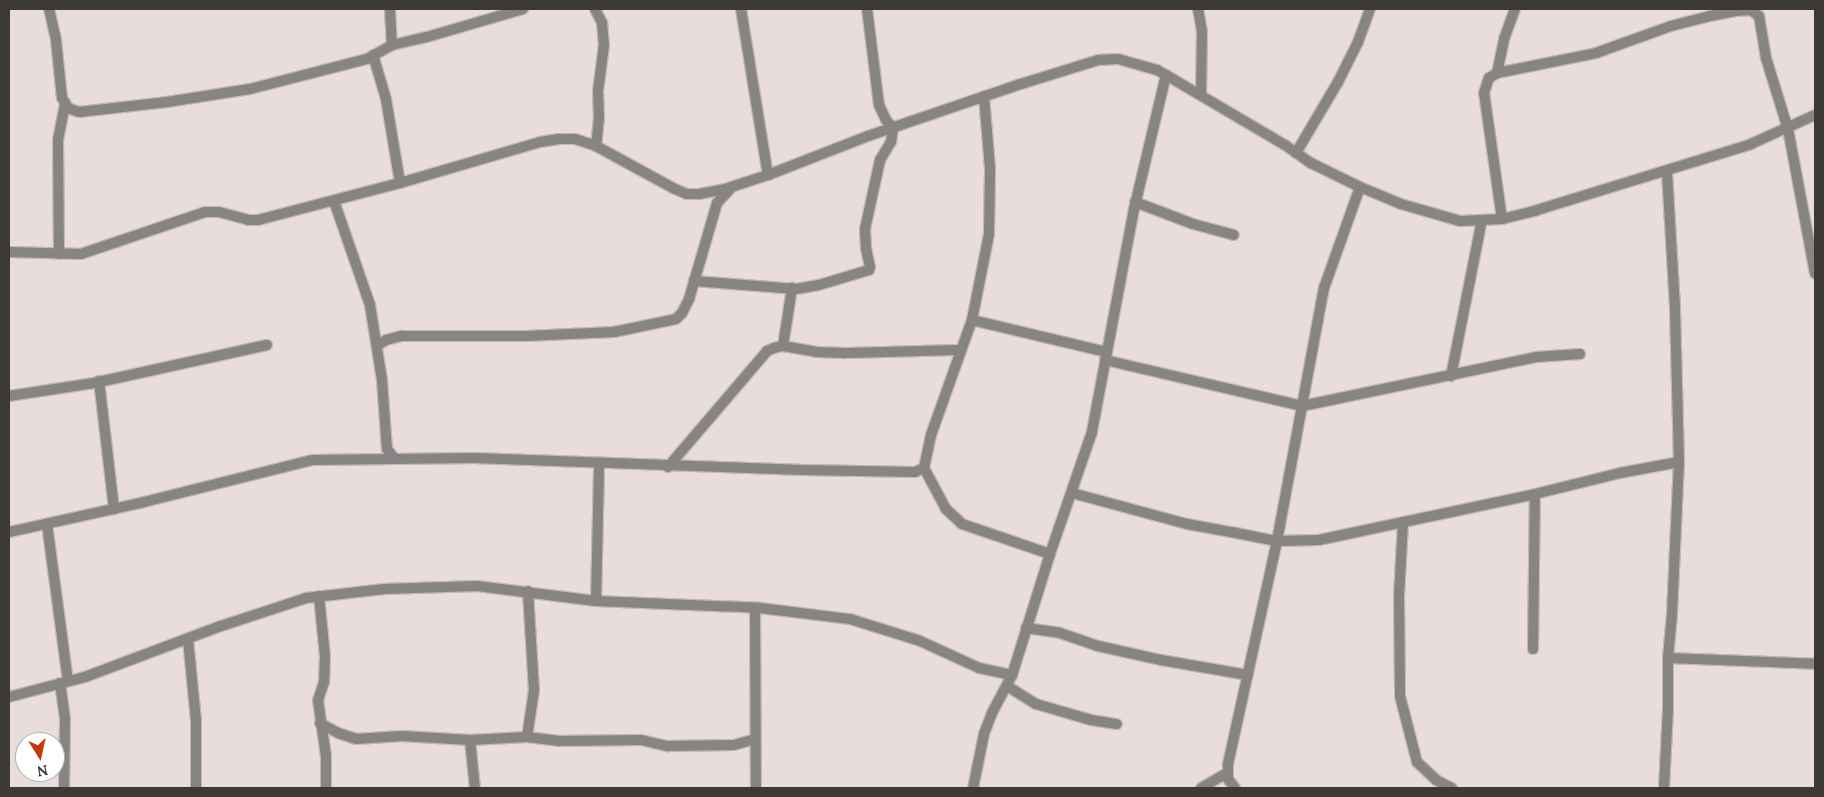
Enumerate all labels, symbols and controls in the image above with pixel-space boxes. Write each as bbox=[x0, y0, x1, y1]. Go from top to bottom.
north arrow bbox=[15, 732, 65, 782]
text: N bbox=[36, 761, 49, 781]

